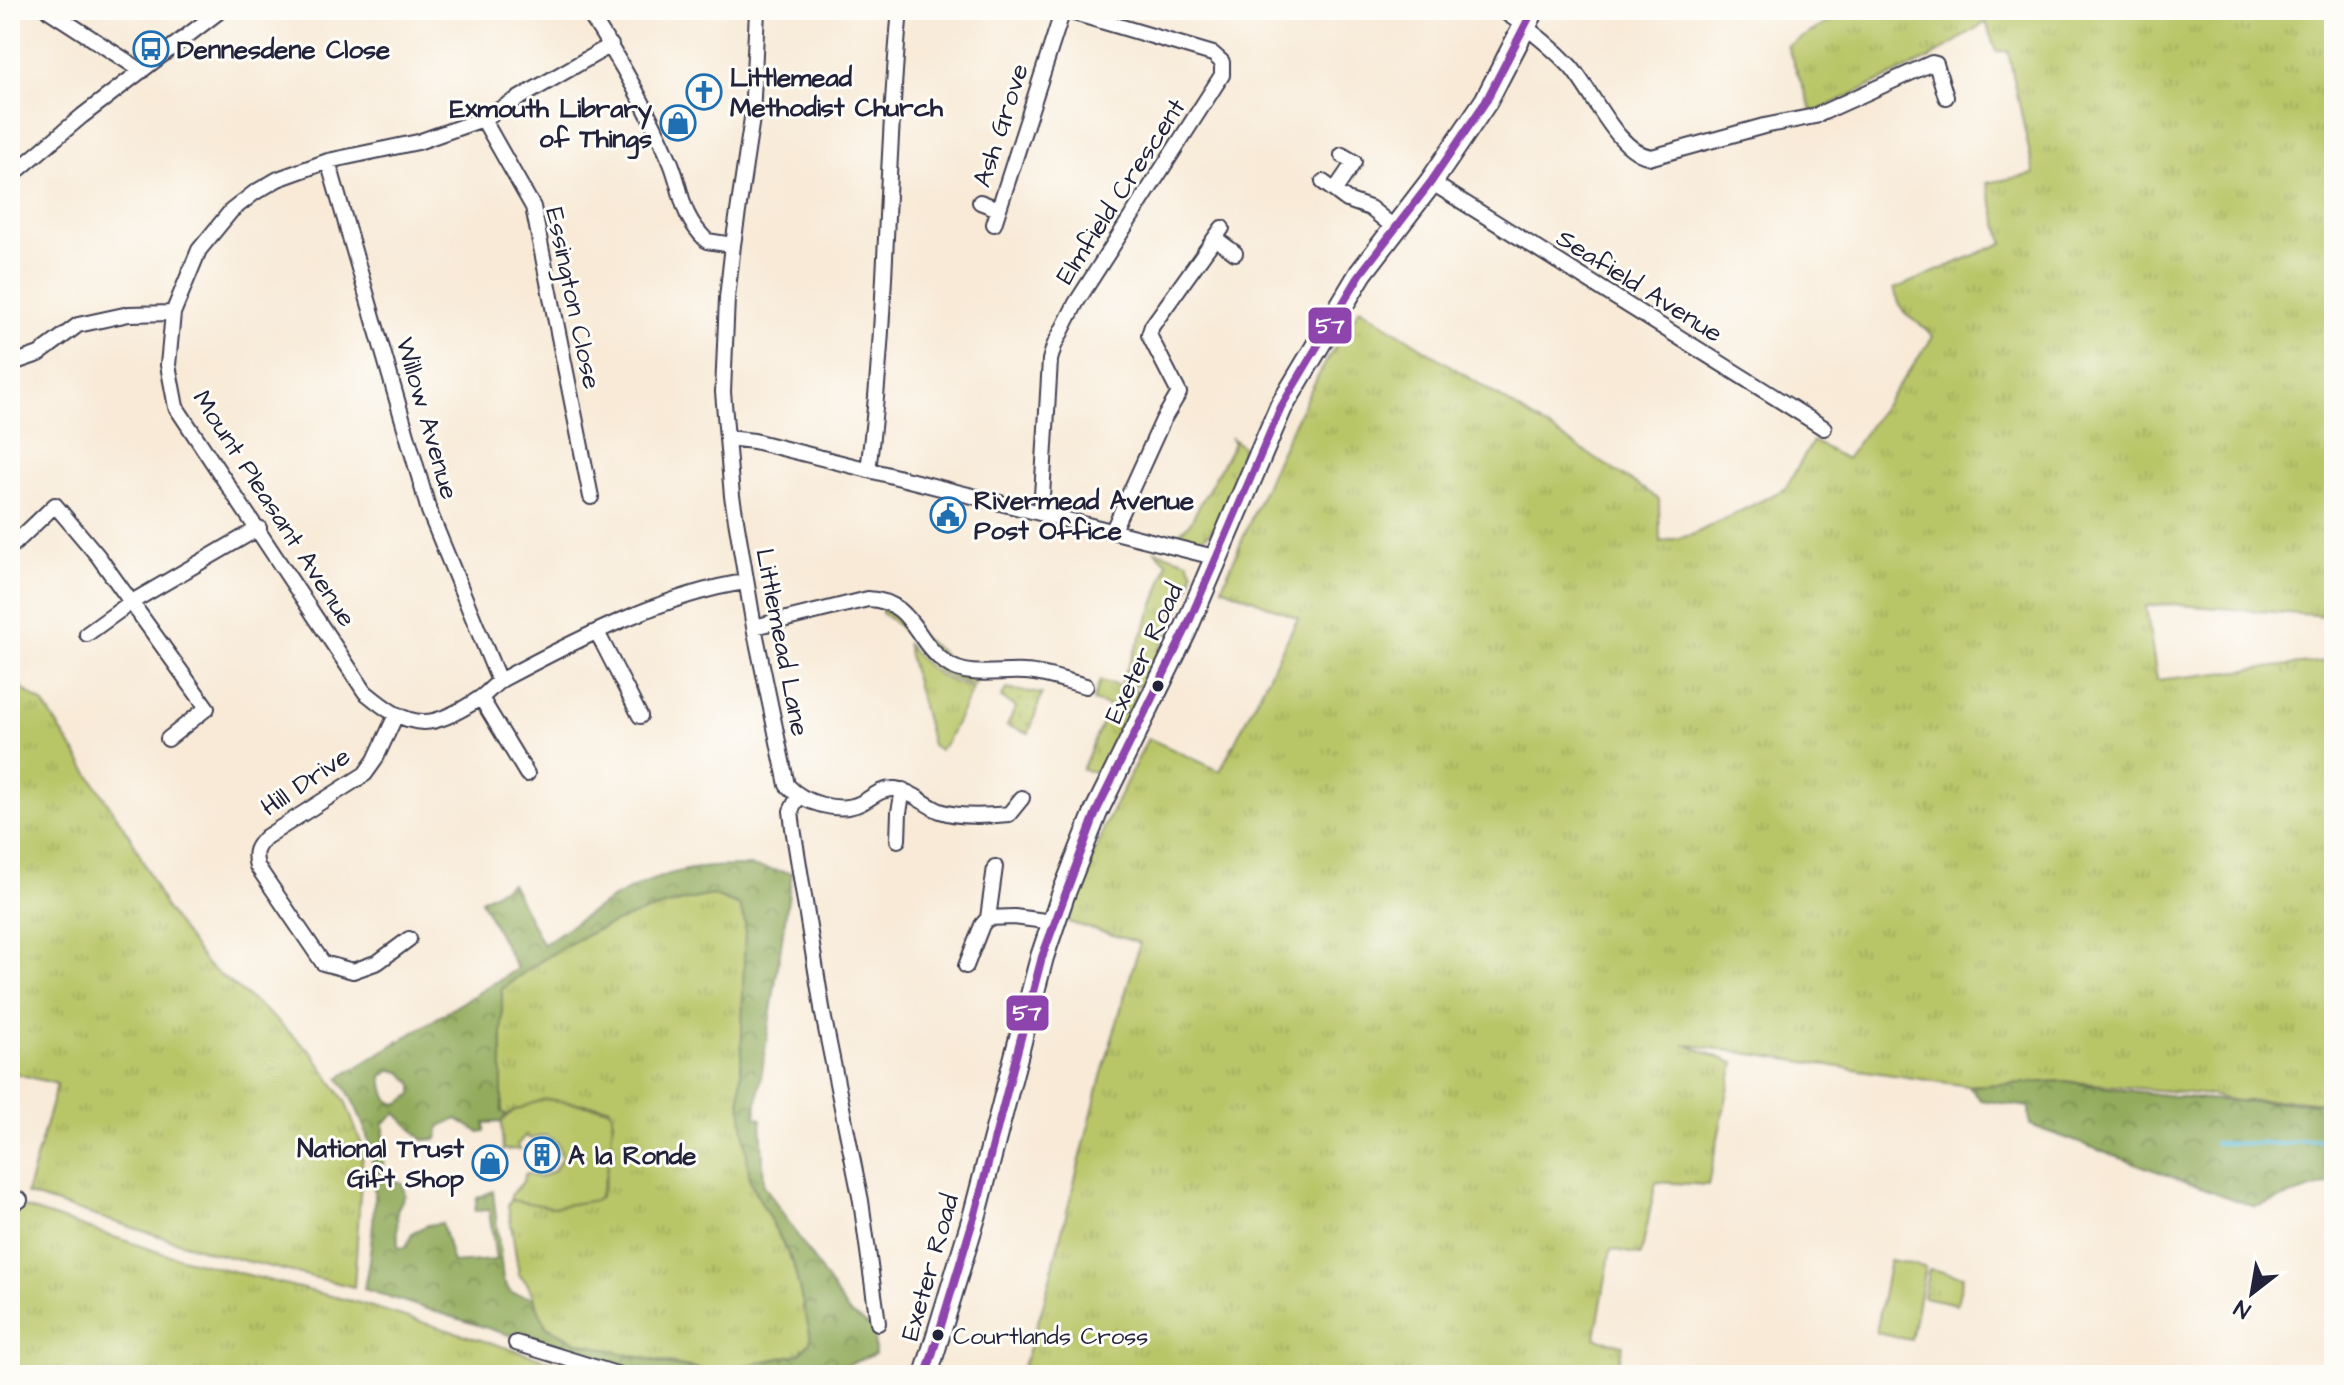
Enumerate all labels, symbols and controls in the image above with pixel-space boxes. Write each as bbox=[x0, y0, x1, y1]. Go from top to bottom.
bus stop icon: Dennesdene Close bbox=[132, 30, 170, 68]
place label: Dennesdene Close bbox=[177, 32, 390, 68]
street label: Ash Grove bbox=[964, 59, 1038, 192]
place label: Littlemead Methodist Church bbox=[730, 60, 944, 126]
church icon: Littlemead Methodist Church bbox=[685, 73, 723, 111]
place label: Exmouth Library of Things bbox=[450, 91, 653, 160]
street label: Elmfield Crescent bbox=[1047, 91, 1195, 291]
shop icon: Exmouth Library of Things bbox=[659, 104, 697, 142]
street label: Essington Close bbox=[534, 204, 610, 393]
street label: Seafield Avenue bbox=[1549, 220, 1729, 351]
line badge: 57 bbox=[1307, 306, 1353, 345]
text: 57 bbox=[1315, 311, 1345, 342]
street label: Willow Avenue bbox=[387, 333, 467, 504]
street label: Mount Pleasant Avenue bbox=[184, 383, 364, 634]
place label: Rivermead Avenue Post Office bbox=[974, 483, 1194, 549]
public building icon: Rivermead Avenue Post Office bbox=[929, 496, 967, 534]
street label: Littlemead Lane bbox=[746, 545, 818, 739]
street label: Exeter Road bbox=[1096, 578, 1192, 729]
unlabelled marker bbox=[1150, 678, 1166, 694]
street label: Hill Drive bbox=[254, 739, 357, 825]
line badge: 57 bbox=[1005, 994, 1050, 1032]
text: 57 bbox=[1012, 998, 1042, 1029]
place label: National Trust Gift Shop bbox=[297, 1131, 465, 1197]
building icon: A la Ronde bbox=[523, 1136, 561, 1174]
place label: A la Ronde bbox=[568, 1138, 696, 1174]
shop icon: National Trust Gift Shop bbox=[471, 1144, 509, 1182]
street label: Exeter Road bbox=[892, 1190, 968, 1345]
north arrow bbox=[2212, 1253, 2292, 1333]
text: N bbox=[2228, 1292, 2256, 1326]
place label: Courtlands Cross bbox=[953, 1320, 1148, 1354]
marker: Courtlands Cross bbox=[930, 1327, 946, 1343]

